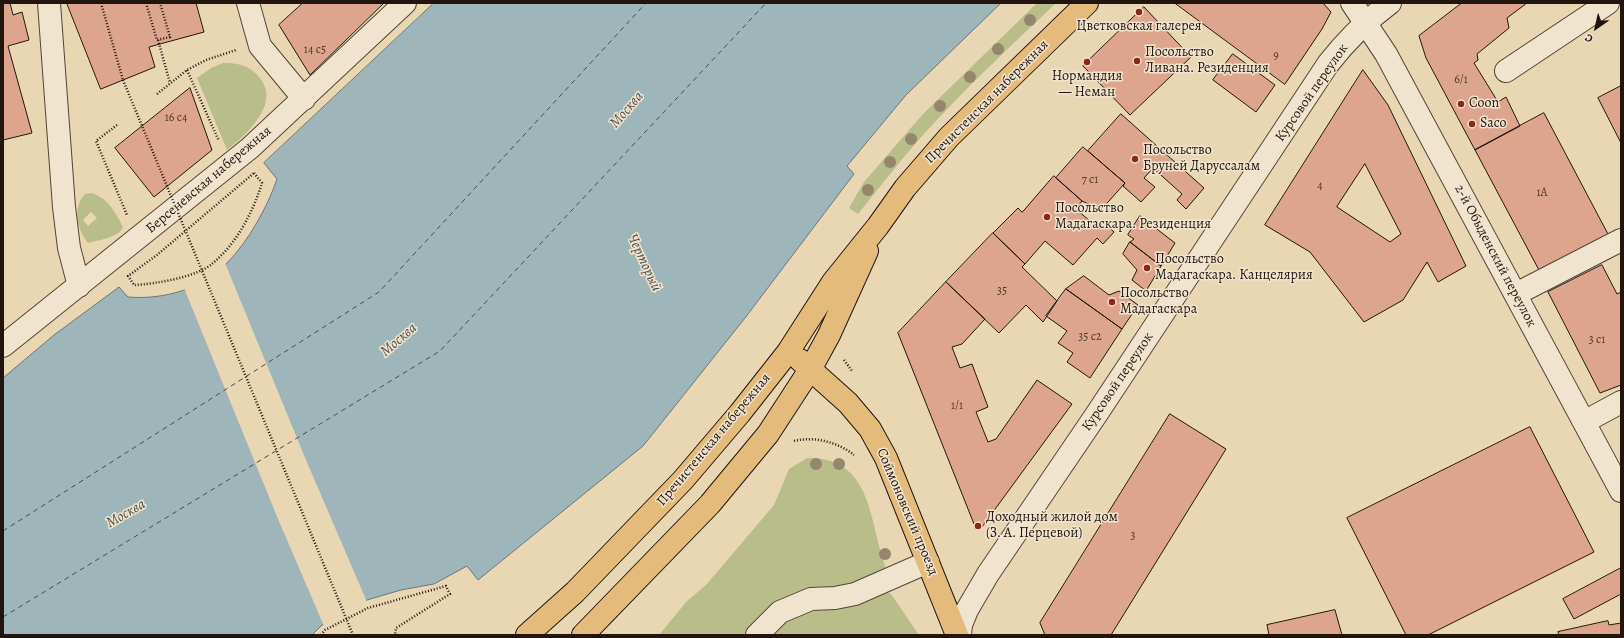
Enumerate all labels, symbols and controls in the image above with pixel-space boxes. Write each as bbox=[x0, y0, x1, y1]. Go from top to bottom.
marker: Цветковская галерея bbox=[1134, 7, 1144, 17]
north arrow bbox=[1576, 8, 1616, 48]
place label: Цветковская галерея bbox=[1077, 19, 1201, 35]
text: С bbox=[1582, 30, 1596, 46]
street label: Пречистенская набережная bbox=[922, 37, 1052, 167]
street label: Курсовой переулок bbox=[1272, 41, 1352, 145]
house number: 14 с5 bbox=[304, 43, 326, 57]
place label: Посольство Ливана. Резиденция bbox=[1145, 45, 1269, 78]
house number: 9 bbox=[1273, 49, 1279, 63]
marker: Посольство Ливана. Резиденция bbox=[1132, 56, 1142, 66]
marker: Нормандия — Неман bbox=[1082, 57, 1092, 67]
place label: Нормандия — Неман bbox=[1052, 69, 1122, 102]
house number: 6/1 bbox=[1454, 73, 1468, 87]
water label: Москва bbox=[606, 88, 648, 132]
place label: Coon bbox=[1469, 96, 1499, 112]
marker: Coon bbox=[1456, 99, 1466, 109]
house number: 16 с4 bbox=[165, 111, 187, 125]
place label: Saco bbox=[1480, 116, 1506, 132]
marker: Saco bbox=[1467, 119, 1477, 129]
street label: Берсеневская набережная bbox=[143, 123, 275, 237]
place label: Посольство Бруней Даруссалам bbox=[1143, 143, 1260, 176]
marker: Посольство Бруней Даруссалам bbox=[1130, 154, 1140, 164]
house number: 7 с1 bbox=[1082, 173, 1098, 187]
house number: 4 bbox=[1317, 179, 1323, 193]
street label: 2-й Обыденский переулок bbox=[1450, 182, 1540, 330]
house number: 1А bbox=[1536, 186, 1548, 200]
place label: Посольство Мадагаскара. Резиденция bbox=[1055, 201, 1211, 234]
marker: Посольство Мадагаскара. Резиденция bbox=[1042, 212, 1052, 222]
water label: Черторый bbox=[623, 231, 665, 295]
place label: Посольство Мадагаскара. Канцелярия bbox=[1155, 252, 1313, 284]
marker: Посольство Мадагаскара. Канцелярия bbox=[1142, 263, 1152, 273]
house number: 35 bbox=[997, 284, 1007, 298]
place label: Посольство Мадагаскара bbox=[1120, 286, 1197, 318]
marker: Посольство Мадагаскара bbox=[1107, 297, 1117, 307]
water label: Москва bbox=[377, 319, 421, 361]
street label: Курсовой переулок bbox=[1079, 329, 1157, 435]
house number: 35 с2 bbox=[1078, 330, 1102, 344]
house number: 3 с1 bbox=[1589, 333, 1605, 347]
street label: Пречистенская набережная bbox=[654, 370, 774, 510]
house number: 1/1 bbox=[951, 399, 963, 413]
street label: Соймоновский проезд bbox=[873, 446, 941, 578]
water label: Москва bbox=[103, 496, 149, 532]
place label: Доходный жилой дом (З. А. Перцевой) bbox=[986, 510, 1118, 542]
marker: Доходный жилой дом (З. А. Перцевой) bbox=[973, 521, 983, 531]
house number: 3 bbox=[1131, 529, 1135, 543]

